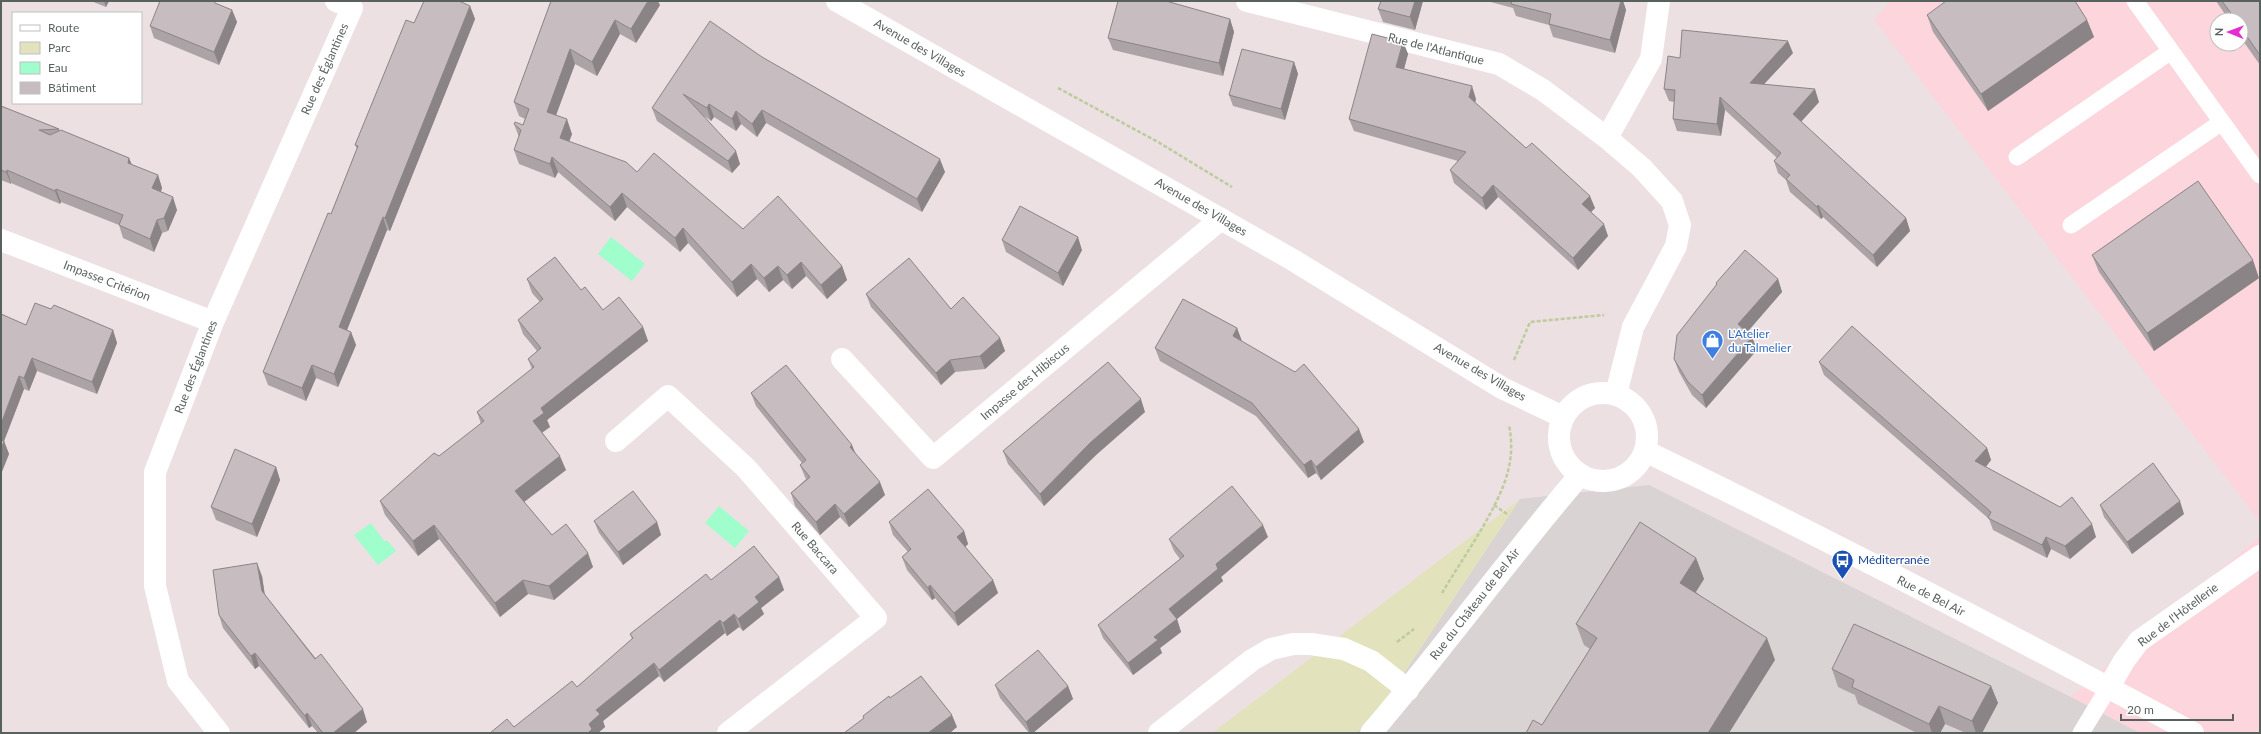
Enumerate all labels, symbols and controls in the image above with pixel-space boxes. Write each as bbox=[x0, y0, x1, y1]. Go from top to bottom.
legend bbox=[12, 12, 142, 104]
north arrow bbox=[2209, 12, 2249, 52]
street label: Avenue des Villages bbox=[871, 15, 969, 80]
text: Route bbox=[48, 20, 79, 35]
street label: Rue des Églantines bbox=[298, 21, 351, 117]
text: N bbox=[2212, 27, 2225, 36]
street label: Rue de l'Atlantique bbox=[1386, 29, 1486, 68]
text: Parc bbox=[48, 40, 71, 55]
text: Eau bbox=[48, 60, 68, 75]
text: Bâtiment bbox=[48, 80, 97, 95]
street label: Avenue des Villages bbox=[1152, 174, 1250, 239]
street label: Impasse Critérion bbox=[61, 257, 153, 304]
street label: Rue des Églantines bbox=[171, 318, 220, 416]
place label: L'Atelier du Talmelier bbox=[1728, 326, 1792, 355]
shop icon: L'Atelier du Talmelier bbox=[1700, 328, 1726, 361]
street label: Avenue des Villages bbox=[1431, 339, 1529, 404]
street label: Impasse des Hibiscus bbox=[977, 340, 1072, 423]
street label: Rue Baccara bbox=[789, 518, 842, 577]
street label: Rue du Château de Bel Air bbox=[1426, 544, 1523, 663]
bus stop icon: Méditerranée bbox=[1830, 547, 1856, 580]
place label: Méditerranée bbox=[1858, 552, 1929, 567]
street label: Rue de Bel Air bbox=[1895, 572, 1968, 619]
street label: Rue de l'Hôtellerie bbox=[2135, 580, 2221, 650]
scale bar bbox=[2121, 696, 2233, 722]
text: 20 m bbox=[2127, 702, 2154, 717]

